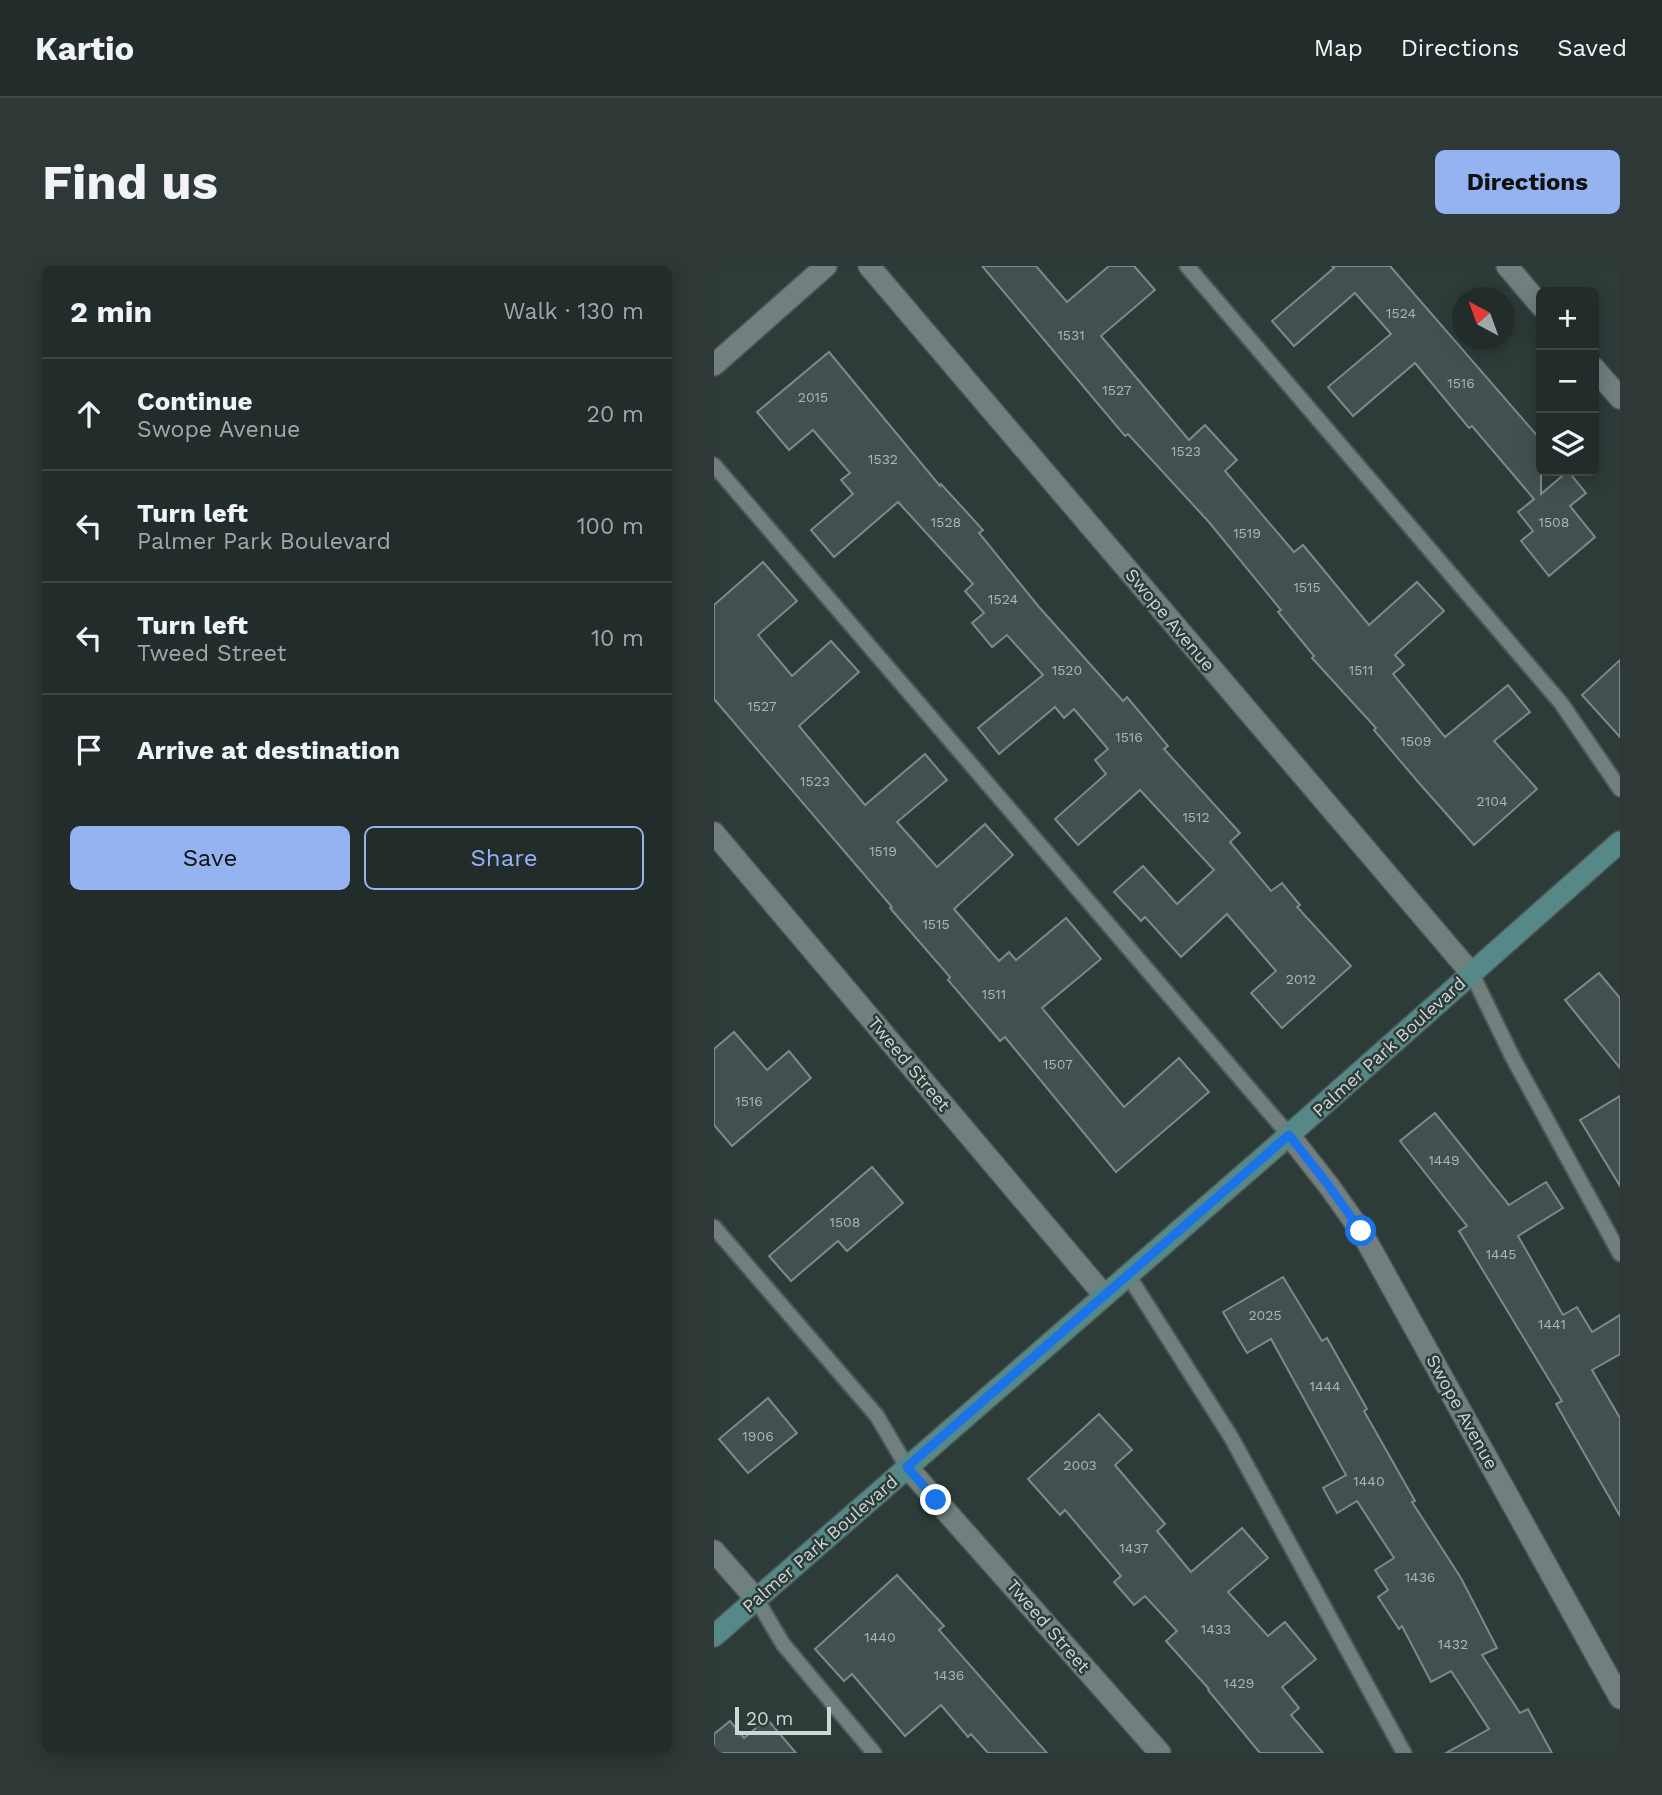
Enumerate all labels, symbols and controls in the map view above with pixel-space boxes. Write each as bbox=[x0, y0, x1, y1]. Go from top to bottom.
text: Kartio bbox=[35, 29, 134, 68]
text: Map bbox=[1314, 34, 1363, 62]
text: Directions bbox=[1401, 34, 1519, 62]
text: Saved bbox=[1557, 34, 1627, 62]
button: Directions bbox=[1435, 150, 1620, 214]
text: Find us bbox=[42, 153, 218, 211]
north arrow bbox=[1452, 287, 1515, 350]
map controls bbox=[1536, 287, 1599, 476]
button: + bbox=[1536, 287, 1599, 350]
text: 2 min bbox=[70, 294, 152, 329]
text: Walk · 130 m bbox=[503, 298, 644, 325]
house number: 1524 bbox=[1386, 305, 1416, 321]
house number: 1531 bbox=[1057, 327, 1085, 343]
button: − bbox=[1536, 350, 1599, 413]
house number: 1516 bbox=[1447, 375, 1475, 391]
house number: 1527 bbox=[1102, 382, 1132, 398]
text: Continue bbox=[137, 386, 253, 416]
house number: 2015 bbox=[798, 389, 828, 405]
icon: ahead bbox=[70, 395, 108, 433]
text: 20 m bbox=[587, 401, 644, 428]
button: layers bbox=[1536, 413, 1599, 476]
text: Swope Avenue bbox=[137, 416, 300, 443]
house number: 1523 bbox=[1171, 443, 1201, 459]
house number: 1532 bbox=[868, 451, 898, 467]
text: Turn left bbox=[137, 498, 248, 528]
icon: left bbox=[70, 507, 108, 545]
text: 100 m bbox=[577, 513, 644, 540]
house number: 1528 bbox=[931, 514, 961, 530]
house number: 1508 bbox=[1539, 514, 1569, 530]
house number: 1519 bbox=[1233, 525, 1261, 541]
text: Palmer Park Boulevard bbox=[137, 528, 391, 555]
street label: Swope Avenue bbox=[1121, 564, 1220, 675]
house number: 1515 bbox=[1293, 579, 1321, 595]
house number: 1524 bbox=[988, 591, 1018, 607]
text: Turn left bbox=[137, 610, 248, 640]
icon: left bbox=[70, 619, 108, 657]
text: 10 m bbox=[591, 625, 644, 652]
text: Tweed Street bbox=[137, 640, 286, 667]
house number: 1520 bbox=[1052, 662, 1082, 678]
house number: 1511 bbox=[1349, 662, 1373, 678]
house number: 1527 bbox=[747, 698, 777, 714]
house number: 1516 bbox=[1115, 729, 1143, 745]
icon: arrive bbox=[70, 731, 108, 769]
house number: 1509 bbox=[1401, 733, 1431, 749]
text: Arrive at destination bbox=[137, 735, 400, 765]
house number: 1523 bbox=[800, 773, 830, 789]
house number: 2104 bbox=[1477, 793, 1507, 809]
house number: 1512 bbox=[1182, 809, 1210, 825]
button: Save bbox=[70, 826, 350, 890]
button: Share bbox=[364, 826, 644, 890]
house number: 1519 bbox=[869, 843, 897, 859]
house number: 1515 bbox=[922, 916, 950, 932]
house number: 2012 bbox=[1286, 971, 1316, 987]
street label: Palmer Park Boulevard bbox=[1308, 972, 1470, 1121]
house number: 1511 bbox=[982, 986, 1006, 1002]
street label: Tweed Street bbox=[864, 1012, 955, 1116]
house number: 1507 bbox=[1043, 1056, 1073, 1072]
house number: 1516 bbox=[735, 1093, 763, 1109]
house number: 1449 bbox=[1428, 1152, 1460, 1168]
house number: 1508 bbox=[830, 1214, 860, 1230]
route start bbox=[1345, 1215, 1376, 1246]
house number: 1445 bbox=[1486, 1246, 1516, 1262]
house number: 2025 bbox=[1248, 1307, 1282, 1323]
house number: 1441 bbox=[1538, 1316, 1566, 1332]
street label: Swope Avenue bbox=[1422, 1351, 1503, 1473]
house number: 1444 bbox=[1309, 1378, 1341, 1394]
house number: 1906 bbox=[742, 1428, 774, 1444]
house number: 2003 bbox=[1063, 1457, 1097, 1473]
street label: Palmer Park Boulevard bbox=[738, 1471, 902, 1617]
house number: 1440 bbox=[1353, 1473, 1385, 1489]
route end bbox=[920, 1484, 951, 1515]
house number: 1437 bbox=[1119, 1540, 1149, 1556]
house number: 1436 bbox=[1405, 1569, 1435, 1585]
street label: Tweed Street bbox=[1002, 1575, 1095, 1677]
house number: 1433 bbox=[1201, 1621, 1231, 1637]
house number: 1440 bbox=[864, 1629, 896, 1645]
house number: 1432 bbox=[1438, 1636, 1468, 1652]
house number: 1436 bbox=[934, 1667, 964, 1683]
house number: 1429 bbox=[1224, 1675, 1254, 1691]
scale bar bbox=[735, 1704, 831, 1736]
text: 20 m bbox=[746, 1707, 793, 1730]

